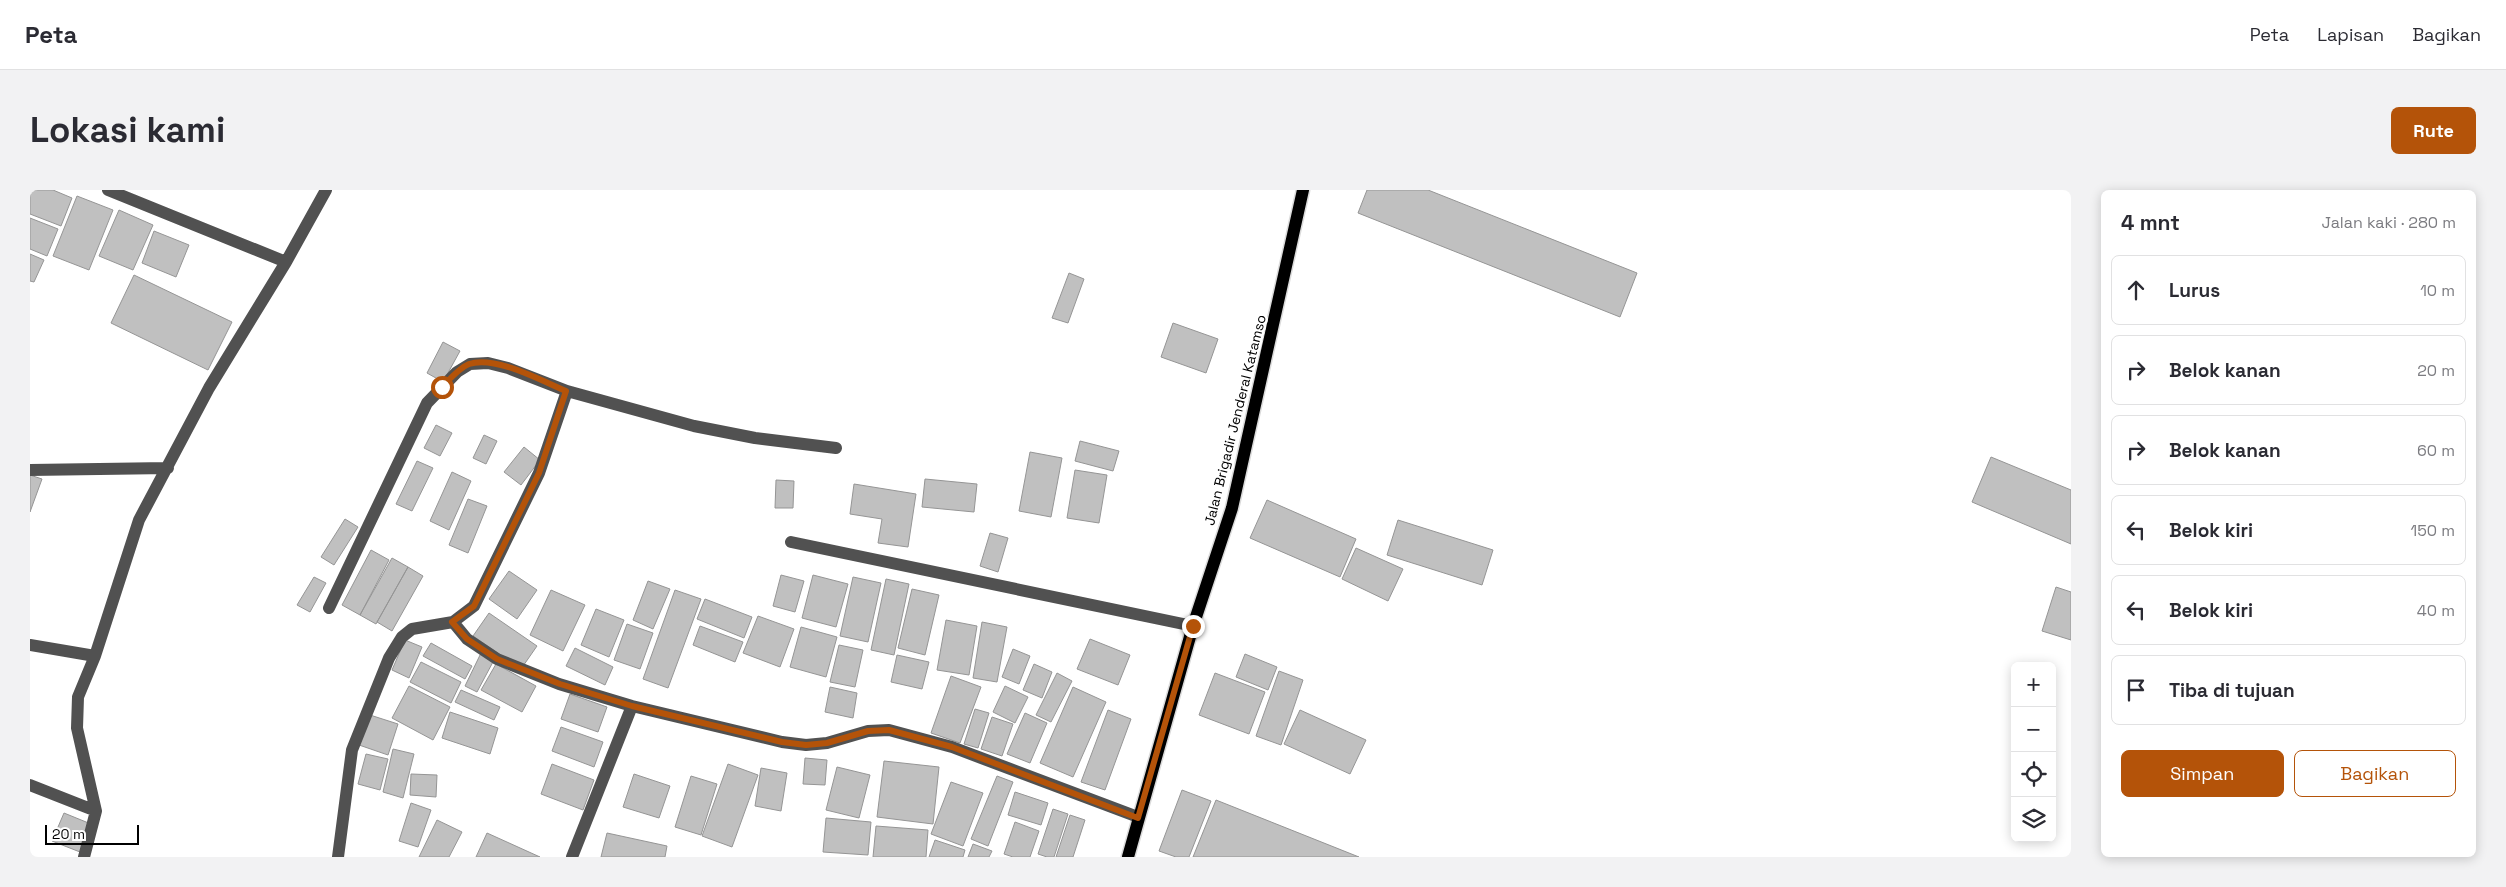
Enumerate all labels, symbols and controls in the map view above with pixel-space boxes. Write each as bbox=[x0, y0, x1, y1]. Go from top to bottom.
text: Peta bbox=[25, 19, 78, 50]
text: Peta bbox=[2250, 23, 2289, 46]
text: Lapisan bbox=[2317, 23, 2384, 46]
text: Bagikan bbox=[2412, 23, 2481, 46]
button: Rute bbox=[2391, 107, 2476, 154]
text: Lokasi kami bbox=[30, 108, 225, 152]
text: 4 mnt bbox=[2121, 209, 2180, 236]
text: Jalan kaki · 280 m bbox=[2322, 212, 2456, 233]
icon: ahead bbox=[2122, 276, 2150, 304]
text: Lurus bbox=[2169, 278, 2220, 303]
text: 10 m bbox=[2420, 280, 2455, 301]
street label: Jalan Brigadir Jenderal Katamso bbox=[1200, 313, 1270, 527]
icon: right bbox=[2122, 356, 2150, 384]
text: Belok kanan bbox=[2169, 358, 2281, 383]
text: 20 m bbox=[2417, 360, 2455, 381]
route start bbox=[431, 376, 454, 399]
icon: right bbox=[2122, 436, 2150, 464]
text: Belok kanan bbox=[2169, 438, 2281, 463]
text: 60 m bbox=[2417, 440, 2455, 461]
icon: left bbox=[2122, 516, 2150, 544]
text: Belok kiri bbox=[2169, 518, 2253, 543]
text: 150 m bbox=[2411, 520, 2455, 541]
icon: left bbox=[2122, 596, 2150, 624]
text: Belok kiri bbox=[2169, 598, 2253, 623]
text: 40 m bbox=[2417, 600, 2455, 621]
route end bbox=[1182, 615, 1205, 638]
map controls bbox=[2011, 662, 2056, 842]
button: + bbox=[2011, 662, 2056, 707]
icon: arrive bbox=[2122, 676, 2150, 704]
text: Tiba di tujuan bbox=[2169, 678, 2295, 703]
button: − bbox=[2011, 707, 2056, 752]
button: Simpan bbox=[2121, 750, 2284, 797]
button: Bagikan bbox=[2294, 750, 2456, 797]
button: locate bbox=[2011, 752, 2056, 797]
button: layers bbox=[2011, 797, 2056, 842]
scale bar bbox=[45, 822, 139, 845]
text: 20 m bbox=[52, 825, 85, 843]

